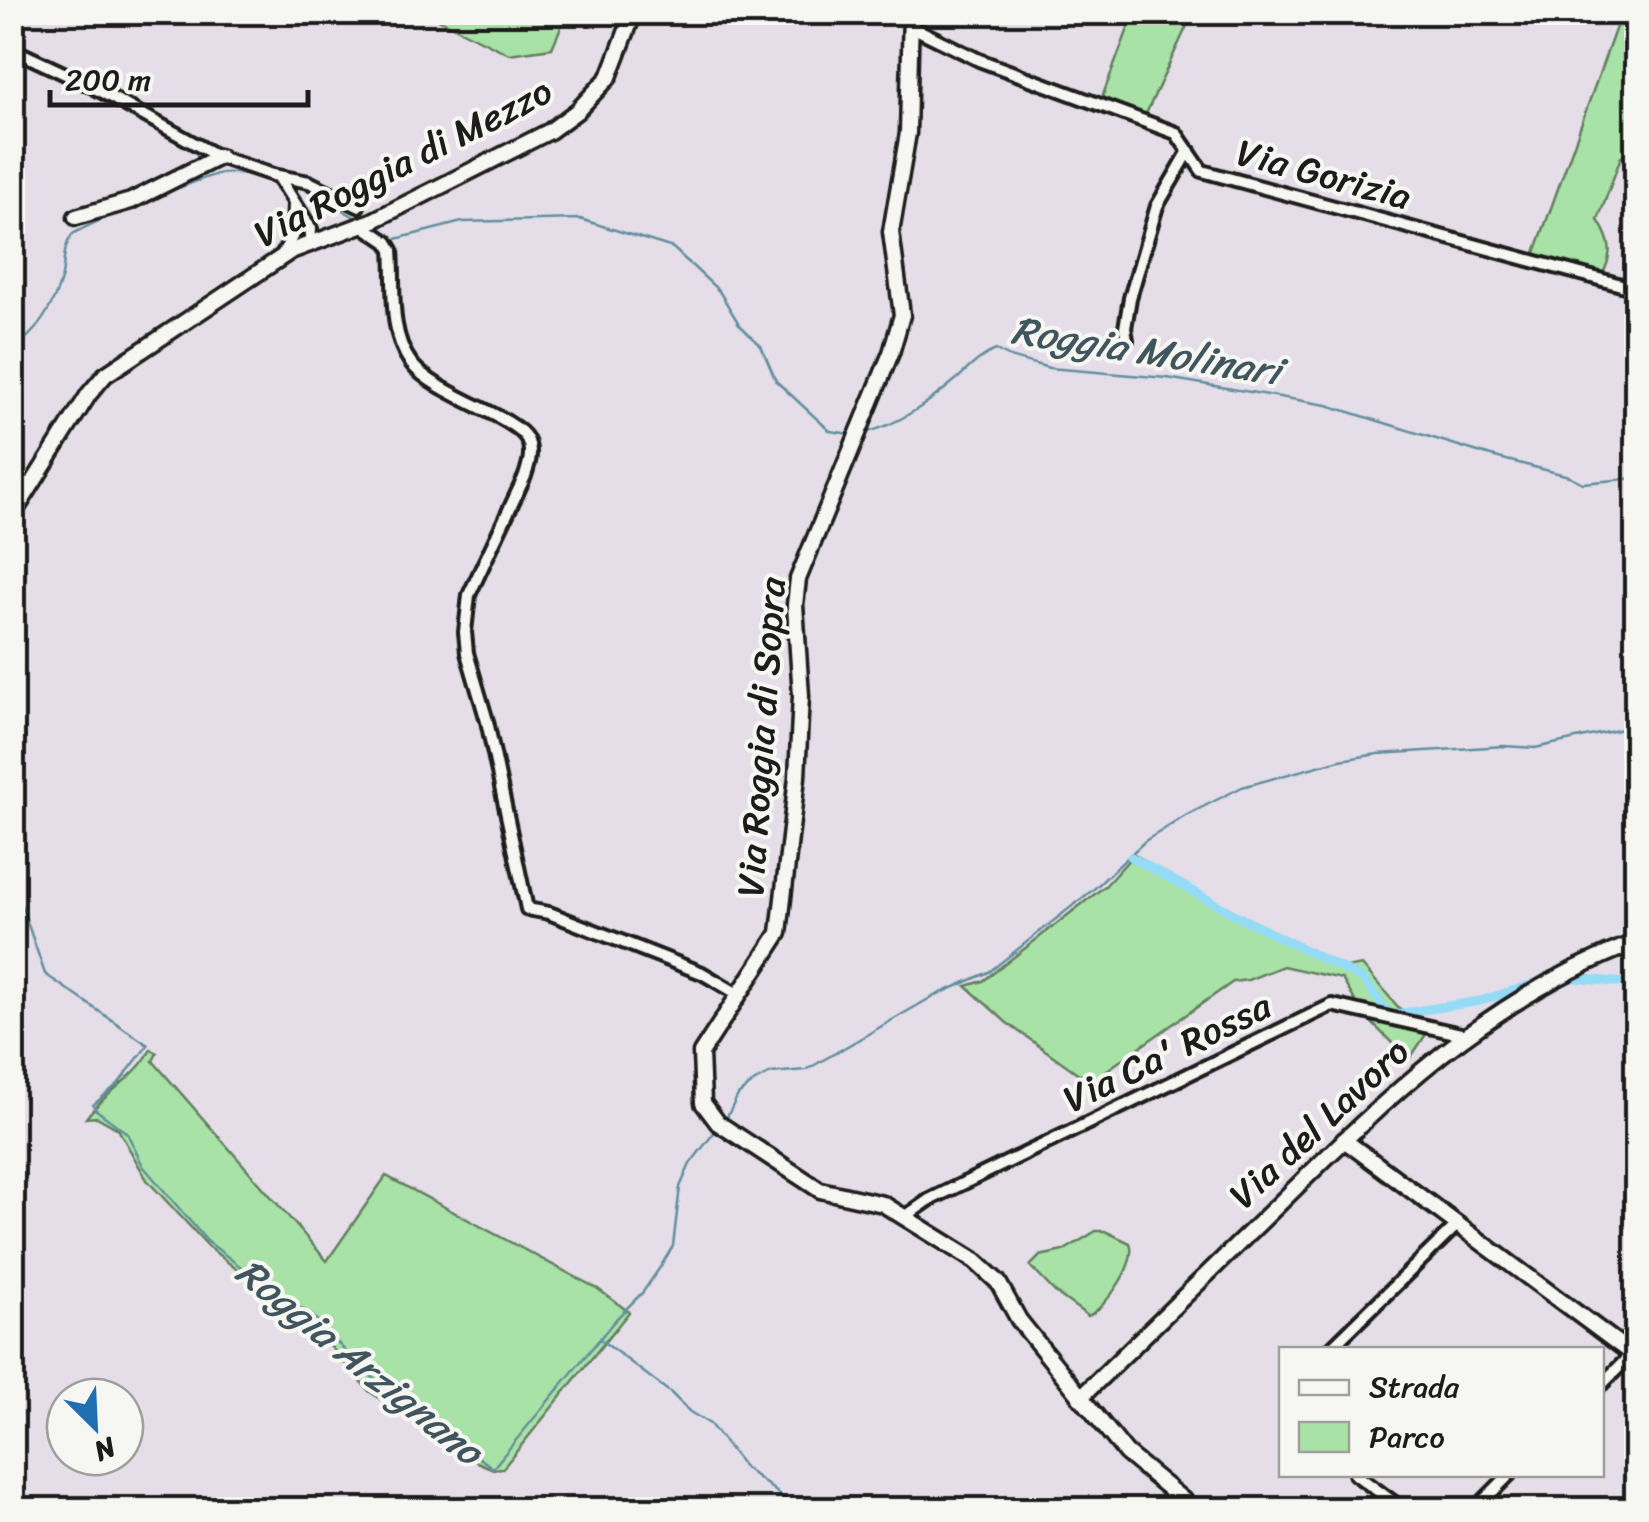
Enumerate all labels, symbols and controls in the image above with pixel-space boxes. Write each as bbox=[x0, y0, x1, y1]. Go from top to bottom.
scale bar bbox=[50, 45, 308, 107]
text: 200 m bbox=[65, 53, 151, 107]
street label: Via Roggia di Mezzo bbox=[242, 58, 565, 267]
street label: Via Gorizia bbox=[1229, 119, 1419, 230]
water label: Roggia Molinari bbox=[1007, 294, 1293, 408]
street label: Via Roggia di Sopra bbox=[717, 574, 806, 899]
street label: Via Ca' Rossa bbox=[1051, 973, 1284, 1132]
street label: Via del Lavoro bbox=[1213, 1021, 1426, 1226]
water label: Roggia Arzignano bbox=[220, 1239, 501, 1486]
legend bbox=[1279, 1347, 1604, 1477]
text: Strada bbox=[1369, 1360, 1460, 1414]
north arrow bbox=[45, 1377, 145, 1477]
text: Parco bbox=[1369, 1410, 1445, 1464]
text: N bbox=[86, 1423, 125, 1476]

